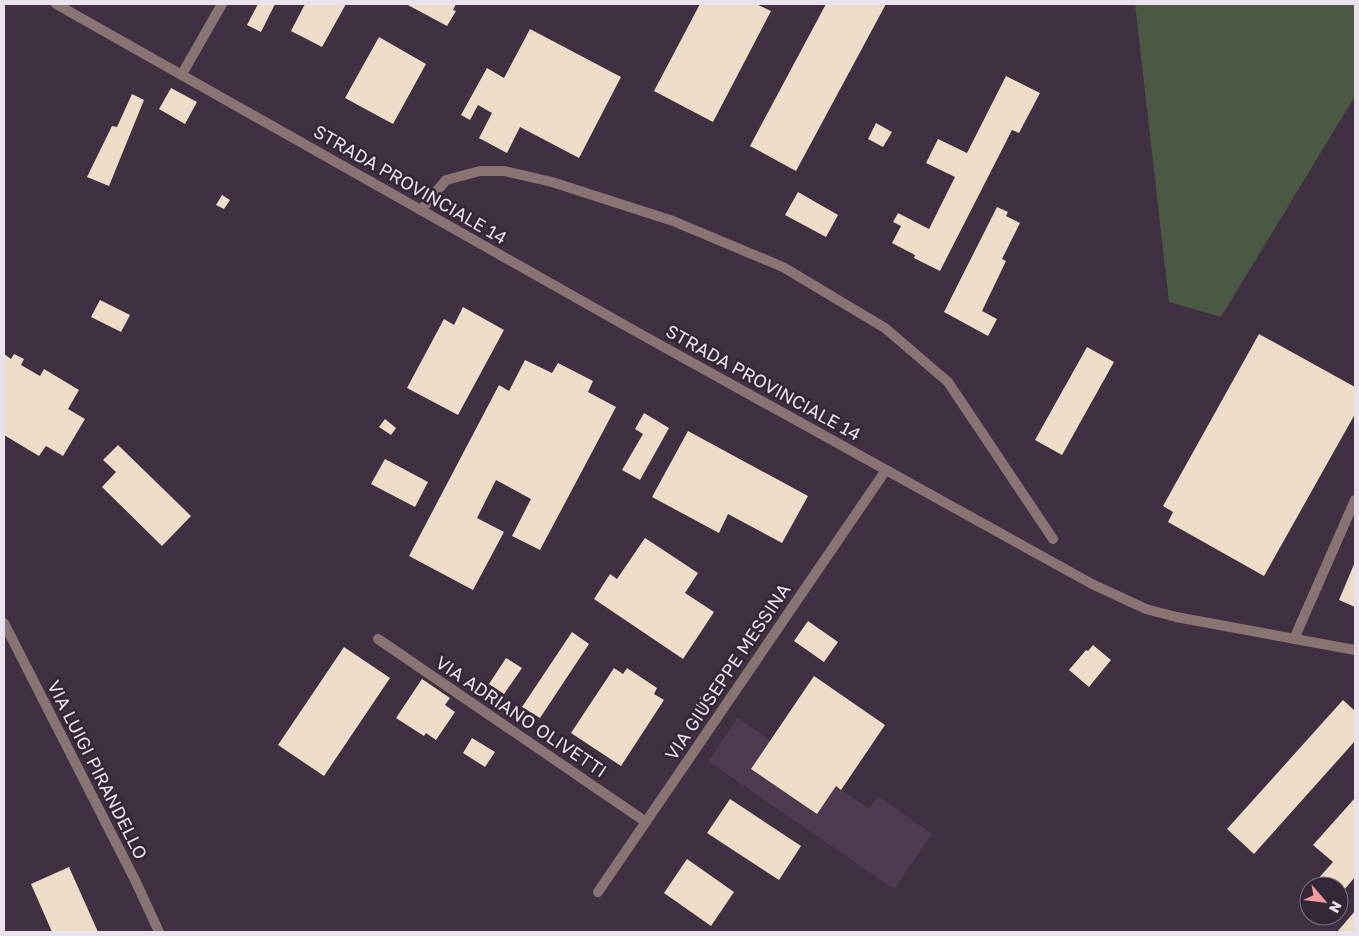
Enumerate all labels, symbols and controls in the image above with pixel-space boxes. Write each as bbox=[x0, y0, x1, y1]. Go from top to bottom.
street label: STRADA PROVINCIALE 14 bbox=[310, 120, 511, 249]
street label: STRADA PROVINCIALE 14 bbox=[662, 319, 865, 445]
street label: VIA GIUSEPPE MESSINA bbox=[660, 579, 795, 764]
street label: VIA ADRIANO OLIVETTI bbox=[432, 651, 611, 782]
street label: VIA LUIGI PIRANDELLO bbox=[43, 676, 153, 863]
north arrow bbox=[1299, 876, 1349, 926]
text: N bbox=[1326, 899, 1346, 916]

